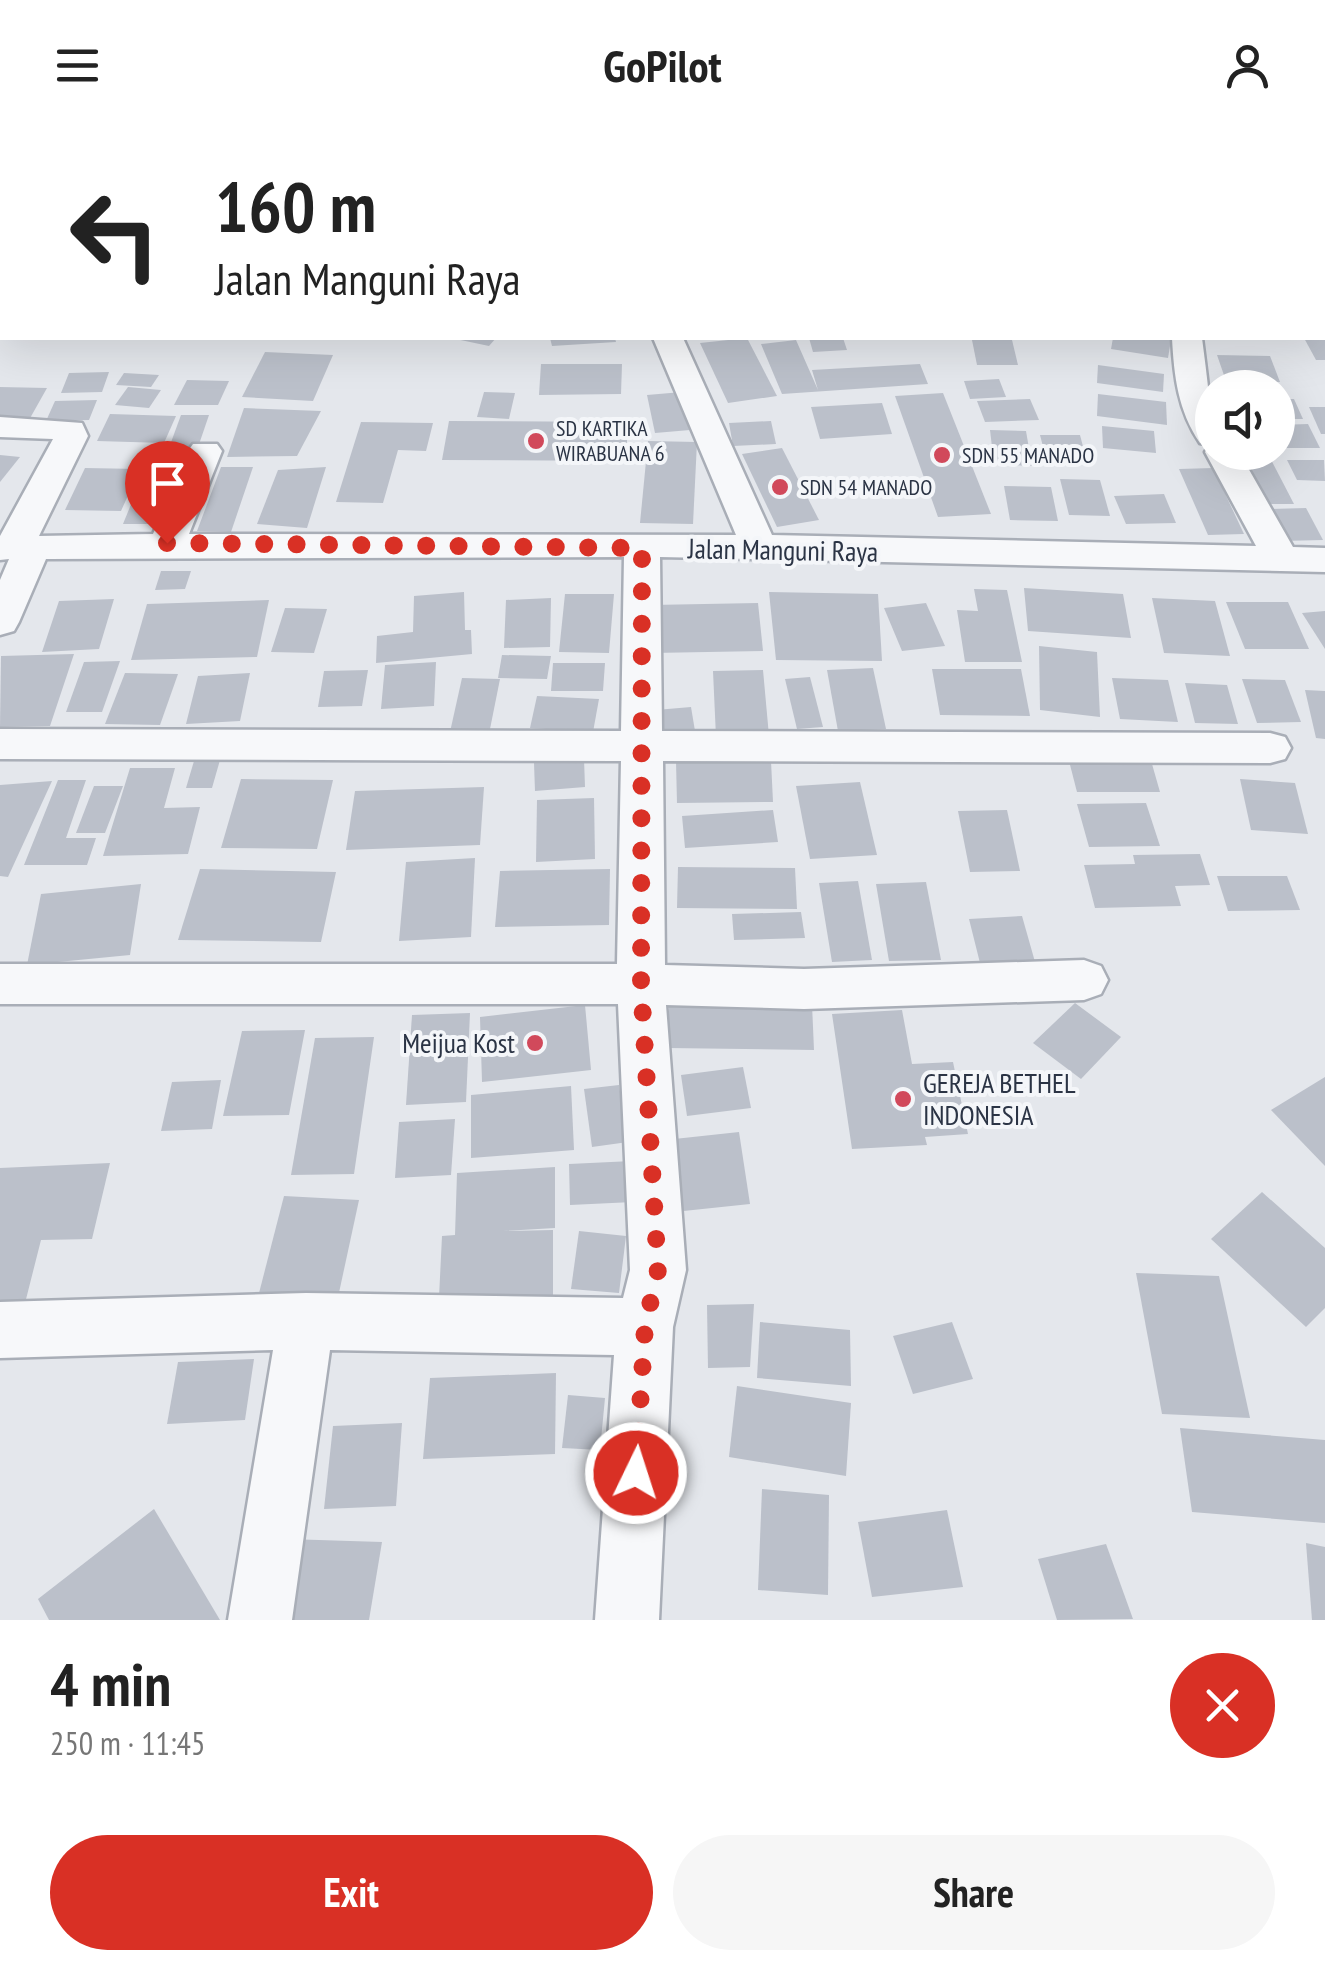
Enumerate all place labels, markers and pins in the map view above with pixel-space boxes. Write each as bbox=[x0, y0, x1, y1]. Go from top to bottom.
place label: SD KARTIKA WIRABUANA 6 bbox=[556, 414, 665, 467]
marker: SD KARTIKA WIRABUANA 6 bbox=[525, 430, 547, 452]
pin bbox=[125, 441, 210, 544]
place label: SDN 55 MANADO bbox=[962, 441, 1094, 469]
marker: SDN 55 MANADO bbox=[931, 444, 953, 466]
place label: SDN 54 MANADO bbox=[800, 473, 932, 501]
marker: SDN 54 MANADO bbox=[769, 476, 791, 498]
place label: Meijua Kost bbox=[402, 1024, 515, 1061]
marker: Meijua Kost bbox=[524, 1032, 546, 1054]
place label: GEREJA BETHEL INDONESIA bbox=[923, 1064, 1076, 1133]
marker: GEREJA BETHEL INDONESIA bbox=[892, 1088, 914, 1110]

